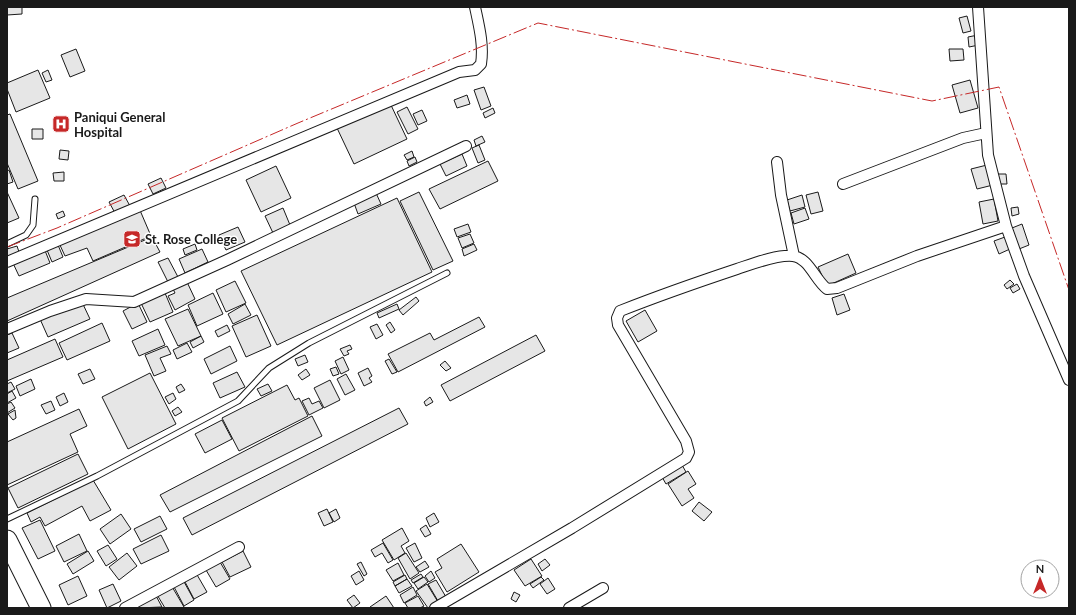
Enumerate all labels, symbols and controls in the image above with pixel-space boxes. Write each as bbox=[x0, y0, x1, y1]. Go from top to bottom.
place label: Paniqui General Hospital bbox=[74, 109, 165, 140]
hospital icon: Paniqui General Hospital bbox=[51, 114, 71, 134]
school or university icon: St. Rose College bbox=[122, 229, 142, 249]
place label: St. Rose College bbox=[145, 231, 237, 247]
north arrow bbox=[1020, 559, 1060, 599]
text: N bbox=[1036, 562, 1044, 575]

